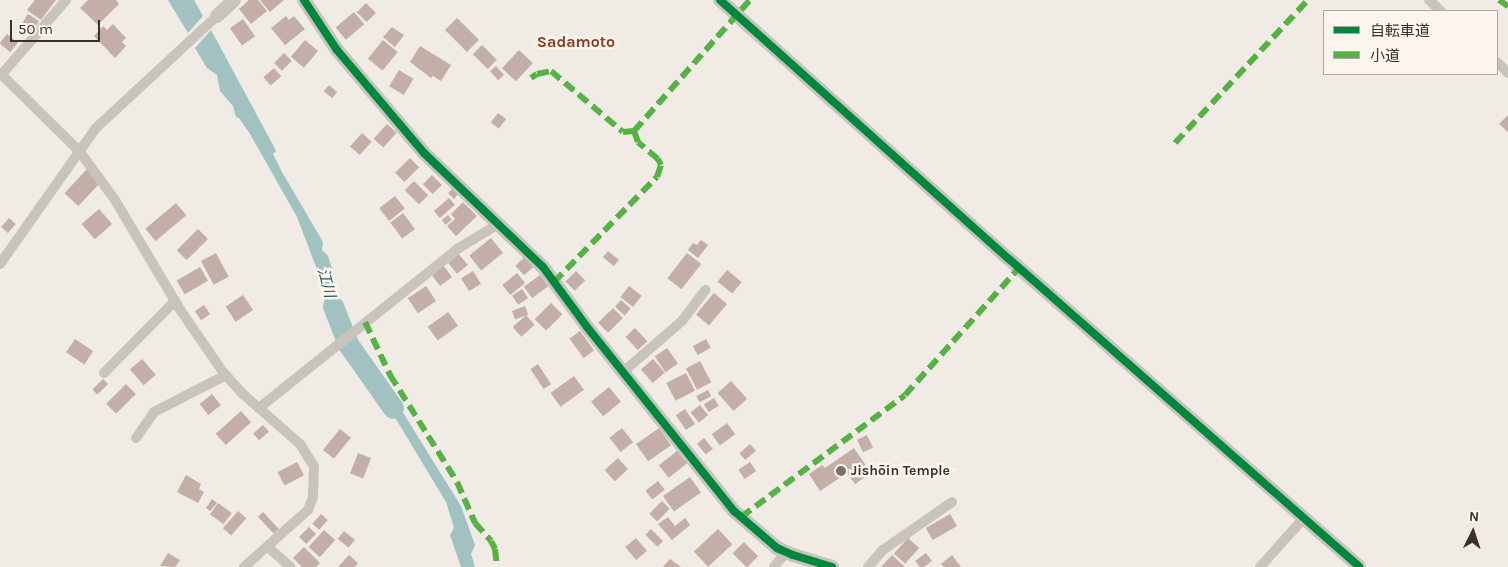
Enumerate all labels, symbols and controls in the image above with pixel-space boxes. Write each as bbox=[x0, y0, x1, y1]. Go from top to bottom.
scale bar bbox=[12, 10, 102, 42]
legend bbox=[1323, 10, 1498, 75]
text: 50 m bbox=[18, 20, 53, 38]
text: 自転車道 bbox=[1370, 22, 1430, 40]
district label: Sadamoto bbox=[537, 32, 615, 52]
text: 小道 bbox=[1370, 47, 1400, 65]
water label: 江川 bbox=[313, 266, 339, 300]
place label: Jishōin Temple bbox=[851, 463, 950, 479]
marker: Jishōin Temple bbox=[835, 465, 847, 477]
north arrow bbox=[1448, 507, 1498, 557]
text: N bbox=[1468, 508, 1480, 525]

